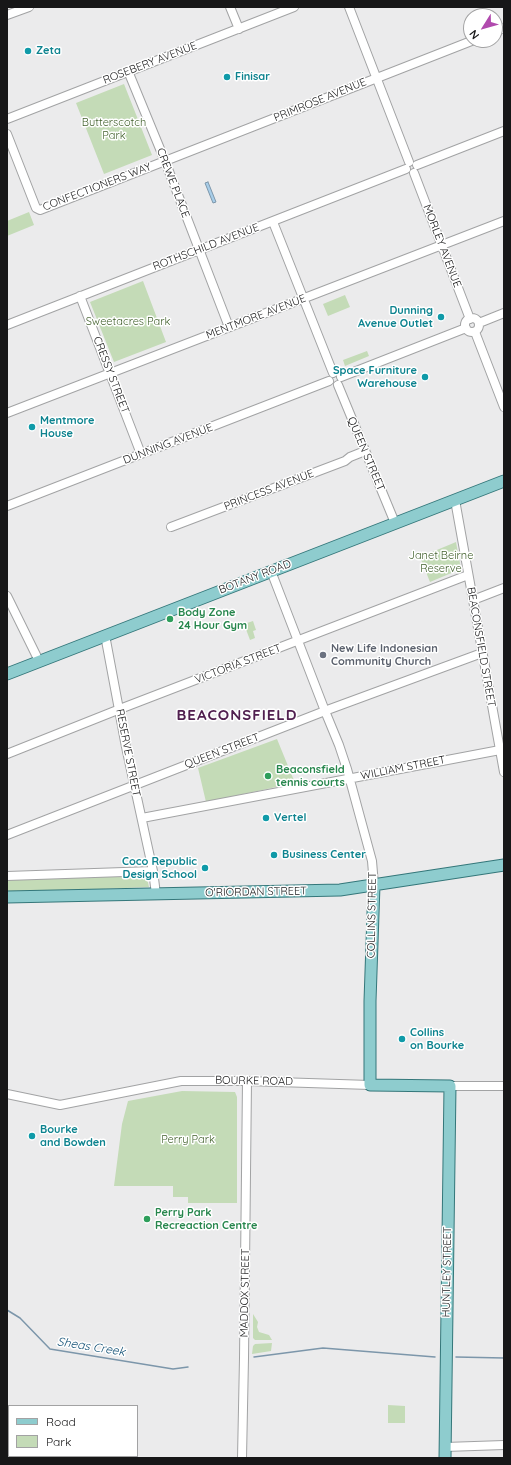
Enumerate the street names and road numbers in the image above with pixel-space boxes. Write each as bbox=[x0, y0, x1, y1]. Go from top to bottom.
street label: ROSEBERY AVENUE bbox=[101, 39, 199, 87]
street label: PRIMROSE AVENUE bbox=[272, 75, 368, 125]
street label: CREWE PLACE bbox=[154, 146, 192, 220]
street label: CONFECTIONERS WAY bbox=[41, 160, 153, 214]
street label: MORLEY AVENUE bbox=[420, 203, 464, 289]
street label: ROTHSCHILD AVENUE bbox=[151, 221, 261, 273]
street label: MENTMORE AVENUE bbox=[204, 292, 308, 342]
street label: CRESSY STREET bbox=[90, 335, 132, 415]
street label: QUEEN STREET bbox=[344, 415, 388, 493]
street label: DUNNING AVENUE bbox=[121, 421, 215, 467]
street label: PRINCESS AVENUE bbox=[222, 467, 316, 513]
street label: BOTANY ROAD bbox=[217, 557, 293, 597]
street label: BEACONSFIELD STREET bbox=[464, 586, 498, 708]
street label: VICTORIA STREET bbox=[193, 641, 283, 687]
street label: RESERVE STREET bbox=[113, 708, 143, 798]
street label: QUEEN STREET bbox=[183, 731, 261, 771]
street label: WILLIAM STREET bbox=[359, 753, 447, 783]
street label: COLLINS STREET bbox=[365, 872, 379, 958]
street label: O'RIORDAN STREET bbox=[205, 885, 307, 899]
street label: BOURKE ROAD bbox=[215, 1074, 293, 1088]
street label: HUNTLEY STREET bbox=[440, 1226, 454, 1318]
street label: MADDOX STREET bbox=[238, 1248, 252, 1338]

